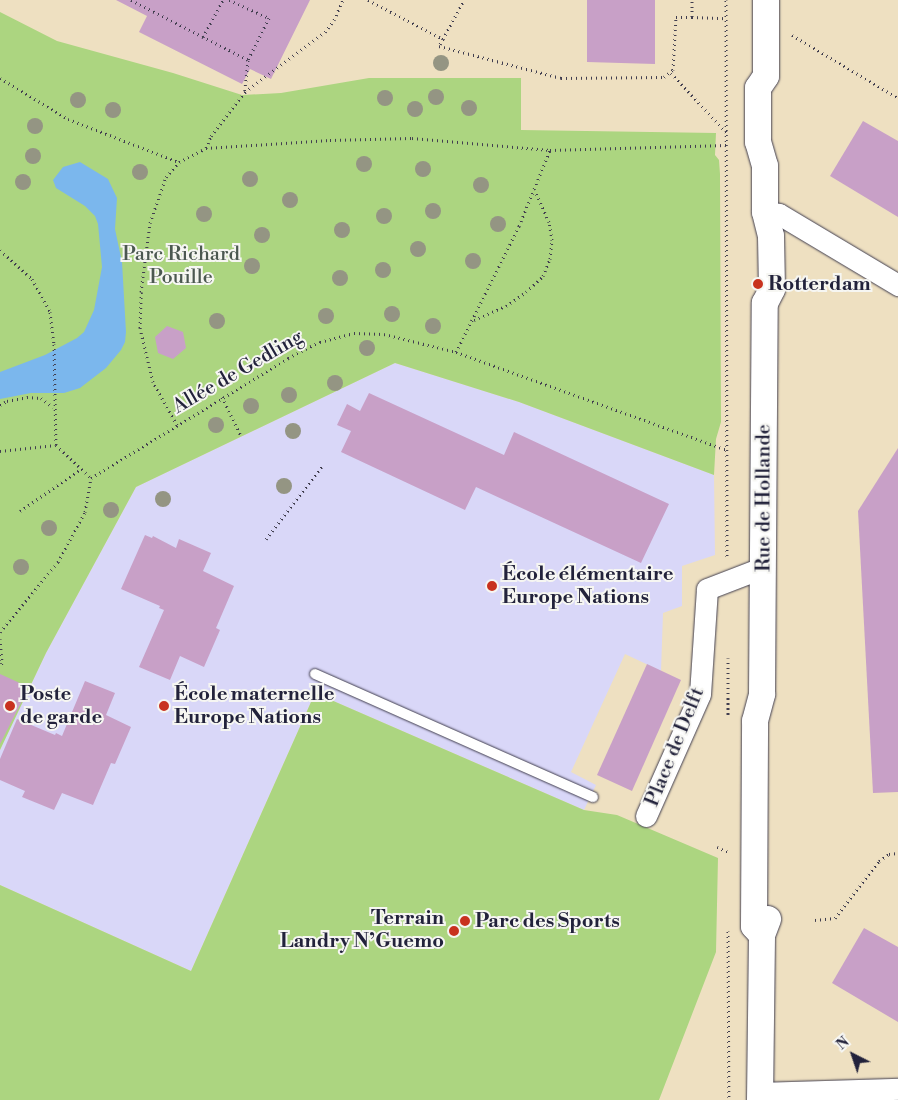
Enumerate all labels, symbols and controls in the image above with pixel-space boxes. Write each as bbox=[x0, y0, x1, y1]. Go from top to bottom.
park label: Parc Richard Pouille bbox=[122, 242, 240, 289]
place label: Rotterdam bbox=[768, 272, 871, 296]
marker: Rotterdam bbox=[752, 278, 764, 290]
street label: Allée de Gedling bbox=[169, 325, 307, 419]
street label: Rue de Hollande bbox=[752, 424, 776, 572]
place label: École élémentaire Europe Nations bbox=[502, 562, 673, 609]
marker: École élémentaire Europe Nations bbox=[486, 580, 498, 592]
place label: Poste de garde bbox=[20, 682, 102, 729]
place label: École maternelle Europe Nations bbox=[174, 682, 334, 729]
street label: Place de Delft bbox=[640, 684, 710, 810]
marker: Poste de garde bbox=[4, 700, 16, 712]
marker: École maternelle Europe Nations bbox=[158, 700, 170, 712]
place label: Terrain Landry N’Guemo bbox=[280, 907, 444, 954]
place label: Parc des Sports bbox=[475, 909, 620, 933]
marker: Parc des Sports bbox=[459, 915, 471, 927]
marker: Terrain Landry N’Guemo bbox=[448, 925, 460, 937]
north arrow bbox=[828, 1030, 878, 1080]
text: N bbox=[833, 1033, 853, 1054]

